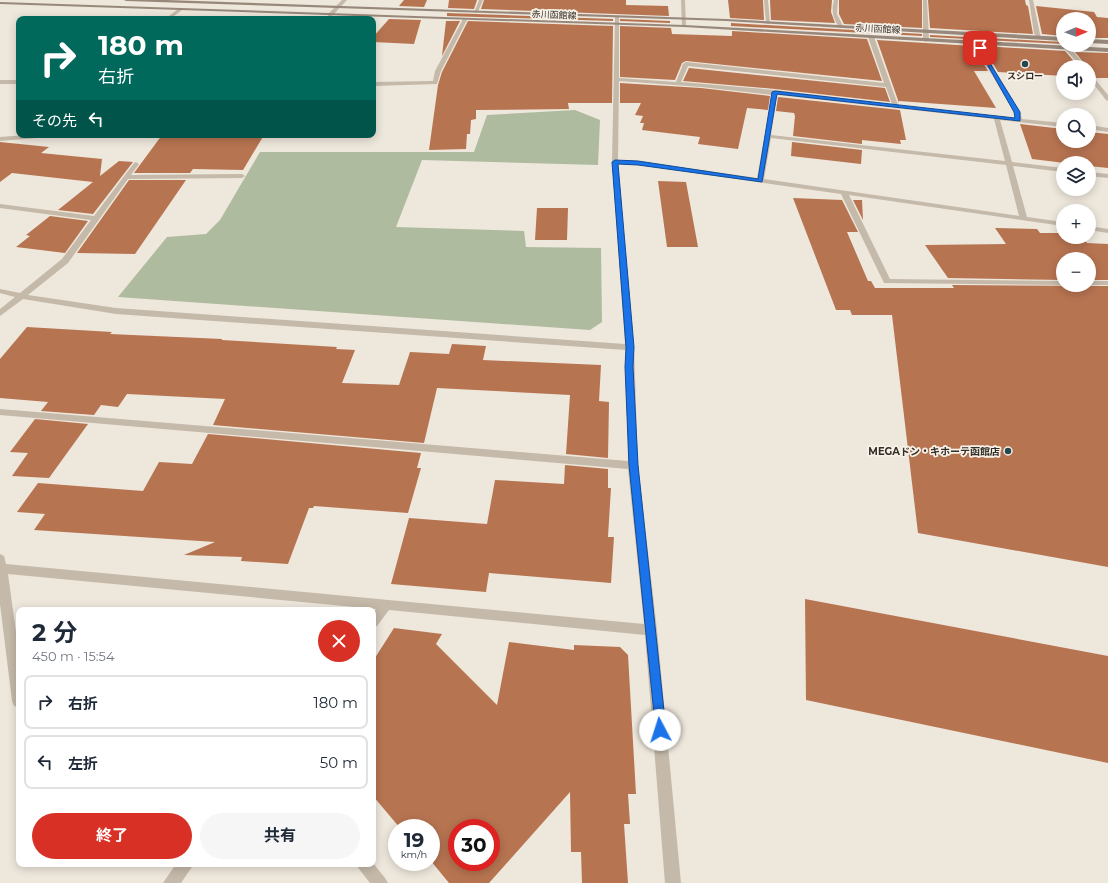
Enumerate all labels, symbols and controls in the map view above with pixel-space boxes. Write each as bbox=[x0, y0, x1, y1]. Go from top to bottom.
street label: 赤川函館線 bbox=[531, 8, 578, 21]
north arrow bbox=[1056, 12, 1096, 52]
map controls bbox=[1056, 12, 1096, 292]
street label: 赤川函館線 bbox=[855, 22, 902, 35]
text: 180 m bbox=[98, 28, 184, 62]
pin bbox=[963, 31, 997, 65]
icon: right bbox=[32, 32, 84, 84]
icon: arrive bbox=[969, 37, 991, 59]
marker: スシロー bbox=[1020, 59, 1030, 69]
button: sound bbox=[1056, 60, 1096, 100]
text: 右折 bbox=[98, 66, 134, 88]
place label: スシロー bbox=[1007, 70, 1043, 81]
icon: left bbox=[85, 108, 107, 130]
button: search bbox=[1056, 108, 1096, 148]
text: その先 bbox=[32, 111, 77, 130]
button: layers bbox=[1056, 156, 1096, 196]
button: + bbox=[1056, 204, 1096, 244]
button: − bbox=[1056, 252, 1096, 292]
place label: MEGAドン・キホーテ函館店 bbox=[868, 445, 1000, 458]
marker: MEGAドン・キホーテ函館店 bbox=[1003, 446, 1013, 456]
text: 2 分 bbox=[32, 618, 77, 647]
button: close bbox=[318, 620, 360, 662]
text: 450 m · 15:54 bbox=[32, 648, 115, 664]
icon: right bbox=[34, 691, 56, 713]
text: 180 m bbox=[313, 693, 358, 712]
text: 右折 bbox=[68, 694, 98, 713]
position arrow bbox=[639, 709, 681, 751]
icon: left bbox=[34, 751, 56, 773]
text: 50 m bbox=[320, 753, 358, 772]
text: 左折 bbox=[68, 754, 98, 773]
button: 終了 bbox=[32, 813, 192, 859]
button: 共有 bbox=[200, 813, 360, 859]
speed limit sign: 30 bbox=[448, 819, 500, 871]
text: 19 bbox=[404, 828, 424, 852]
text: km/h bbox=[401, 848, 427, 861]

